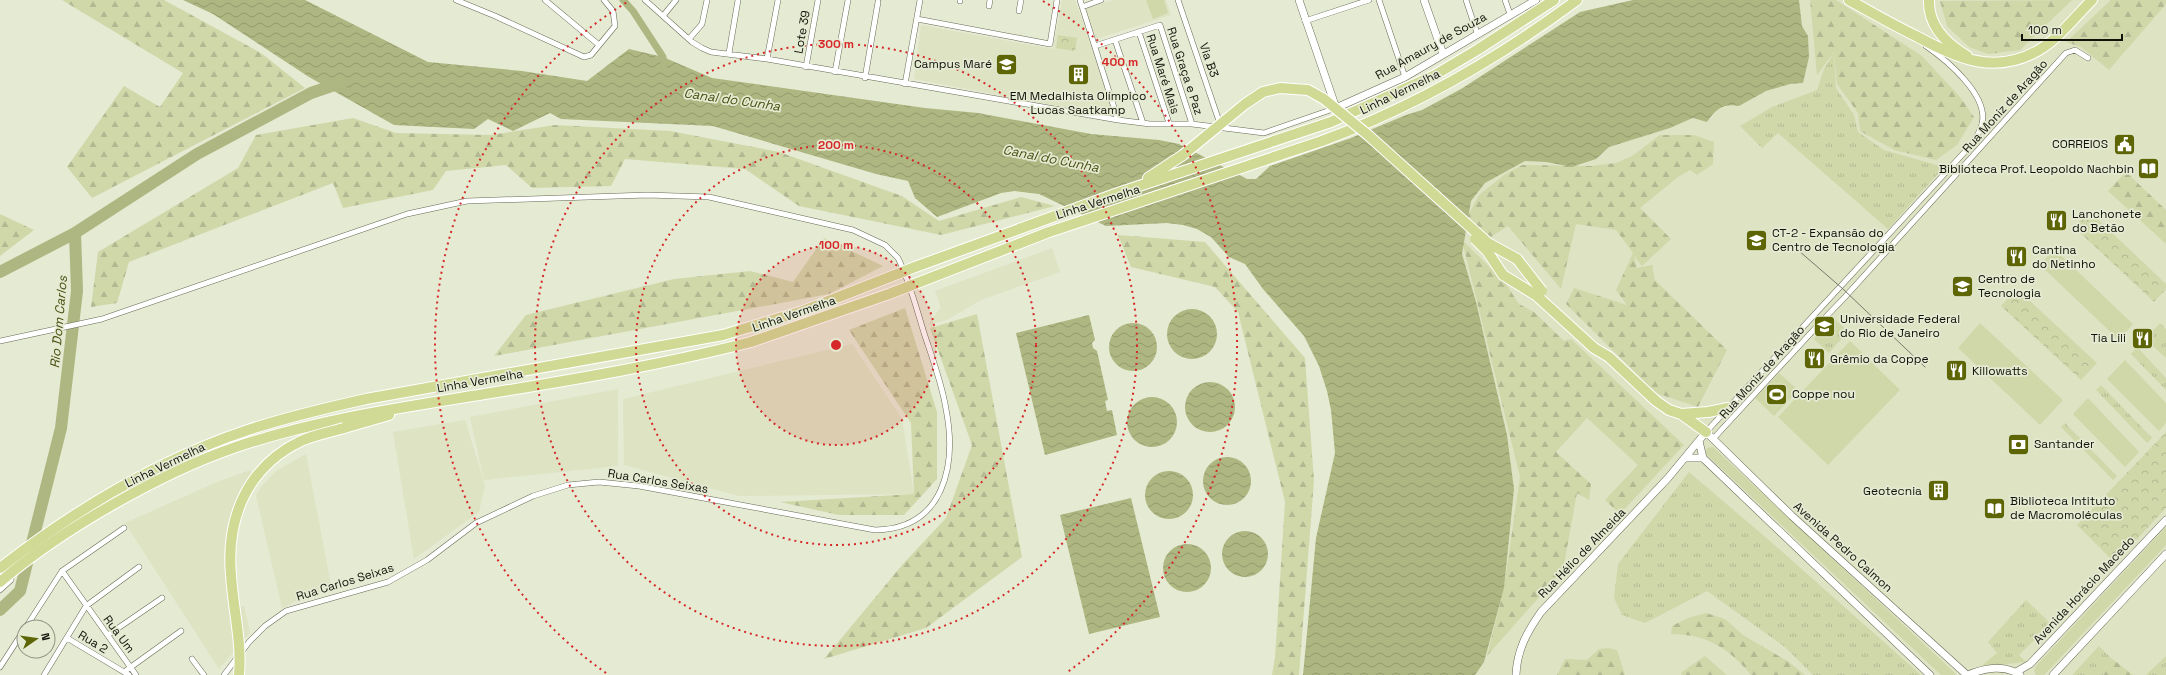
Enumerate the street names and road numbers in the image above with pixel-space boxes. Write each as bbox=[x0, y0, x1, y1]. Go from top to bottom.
street label: Lote 39 bbox=[790, 9, 814, 55]
street label: Rua Amaury de Souza bbox=[1373, 9, 1490, 83]
street label: Rua Graça e Paz bbox=[1163, 25, 1207, 117]
street label: Rua Maré Mais bbox=[1143, 32, 1183, 116]
street label: Via B3 bbox=[1196, 41, 1222, 79]
street label: Rua Moniz de Aragão bbox=[1959, 56, 2051, 156]
street label: Linha Vermelha bbox=[1357, 66, 1443, 118]
street label: Linha Vermelha bbox=[1054, 181, 1142, 223]
street label: Linha Vermelha bbox=[750, 292, 838, 336]
street label: Rua Moniz de Aragão bbox=[1716, 322, 1808, 422]
street label: Linha Vermelha bbox=[436, 366, 524, 396]
street label: Linha Vermelha bbox=[122, 439, 208, 491]
street label: Rua Carlos Seixas bbox=[607, 465, 709, 497]
street label: Avenida Pedro Calmon bbox=[1790, 498, 1896, 596]
street label: Rua Hélio de Almeida bbox=[1535, 504, 1629, 602]
street label: Avenida Horácio Macedo bbox=[2030, 533, 2138, 647]
street label: Rua Carlos Seixas bbox=[294, 560, 396, 604]
street label: Rua Um bbox=[100, 612, 138, 656]
street label: Rua 2 bbox=[75, 627, 111, 657]

